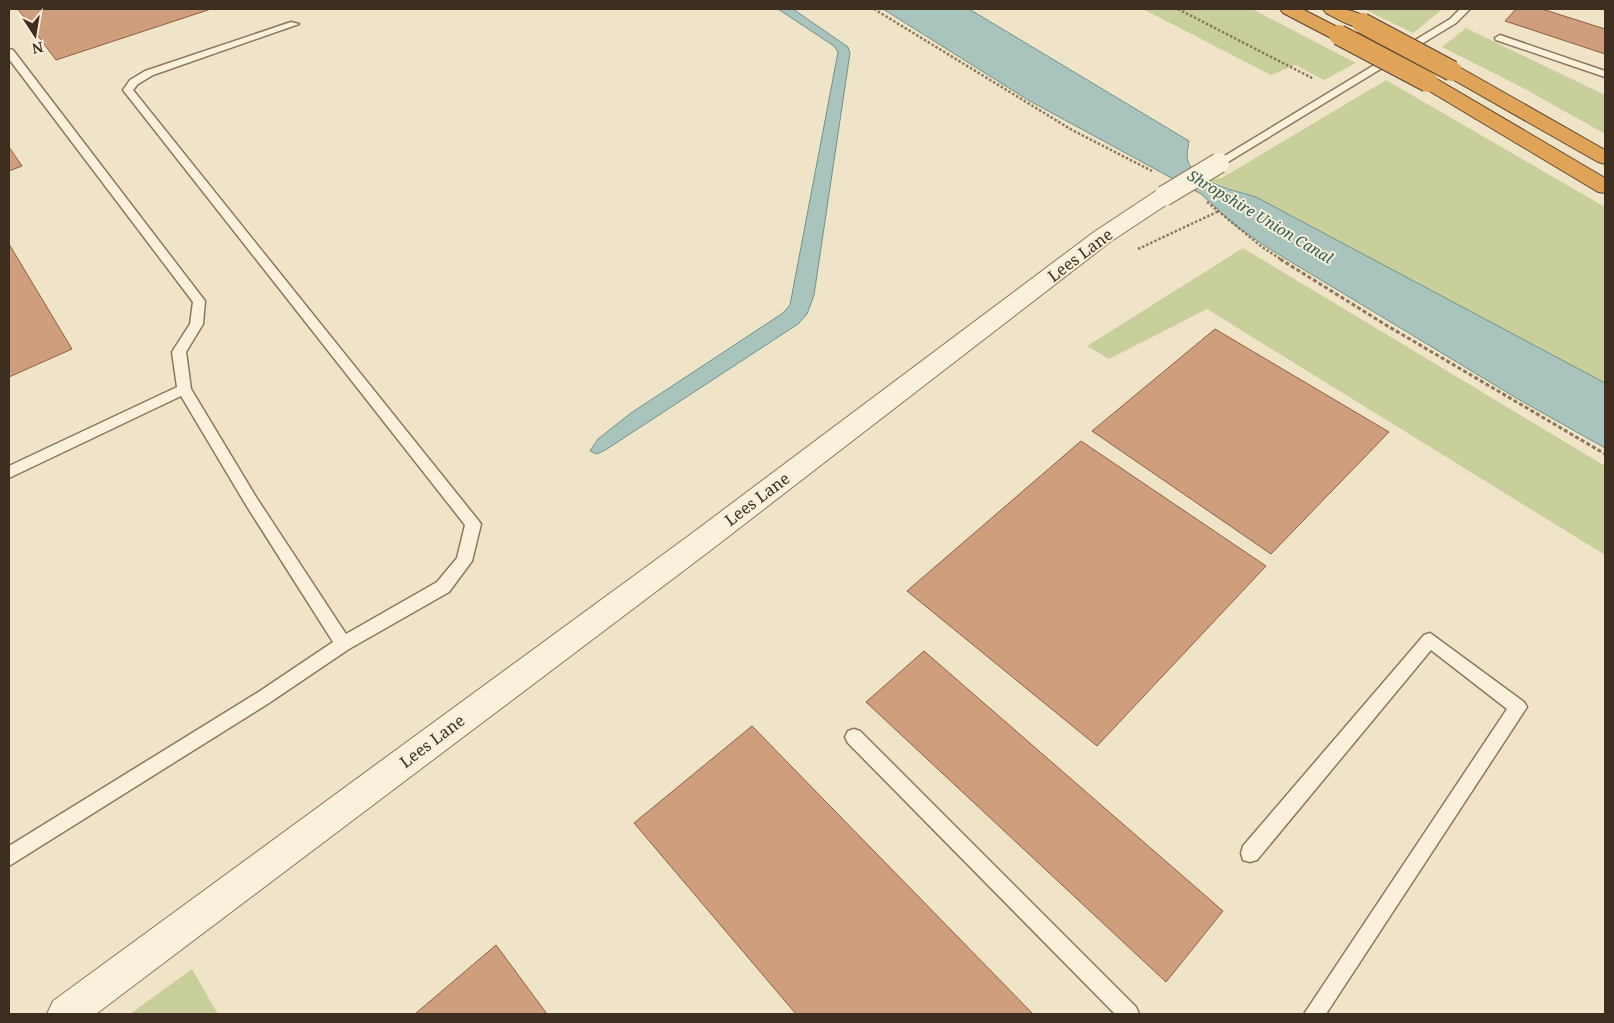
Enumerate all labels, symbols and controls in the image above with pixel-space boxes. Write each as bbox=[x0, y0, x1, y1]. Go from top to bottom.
north arrow bbox=[10, 10, 60, 60]
text: N bbox=[30, 38, 45, 59]
water label: Shropshire Union Canal bbox=[1184, 165, 1337, 268]
street label: Lees Lane bbox=[1043, 223, 1117, 287]
street label: Lees Lane bbox=[720, 467, 794, 531]
street label: Lees Lane bbox=[395, 709, 469, 773]

